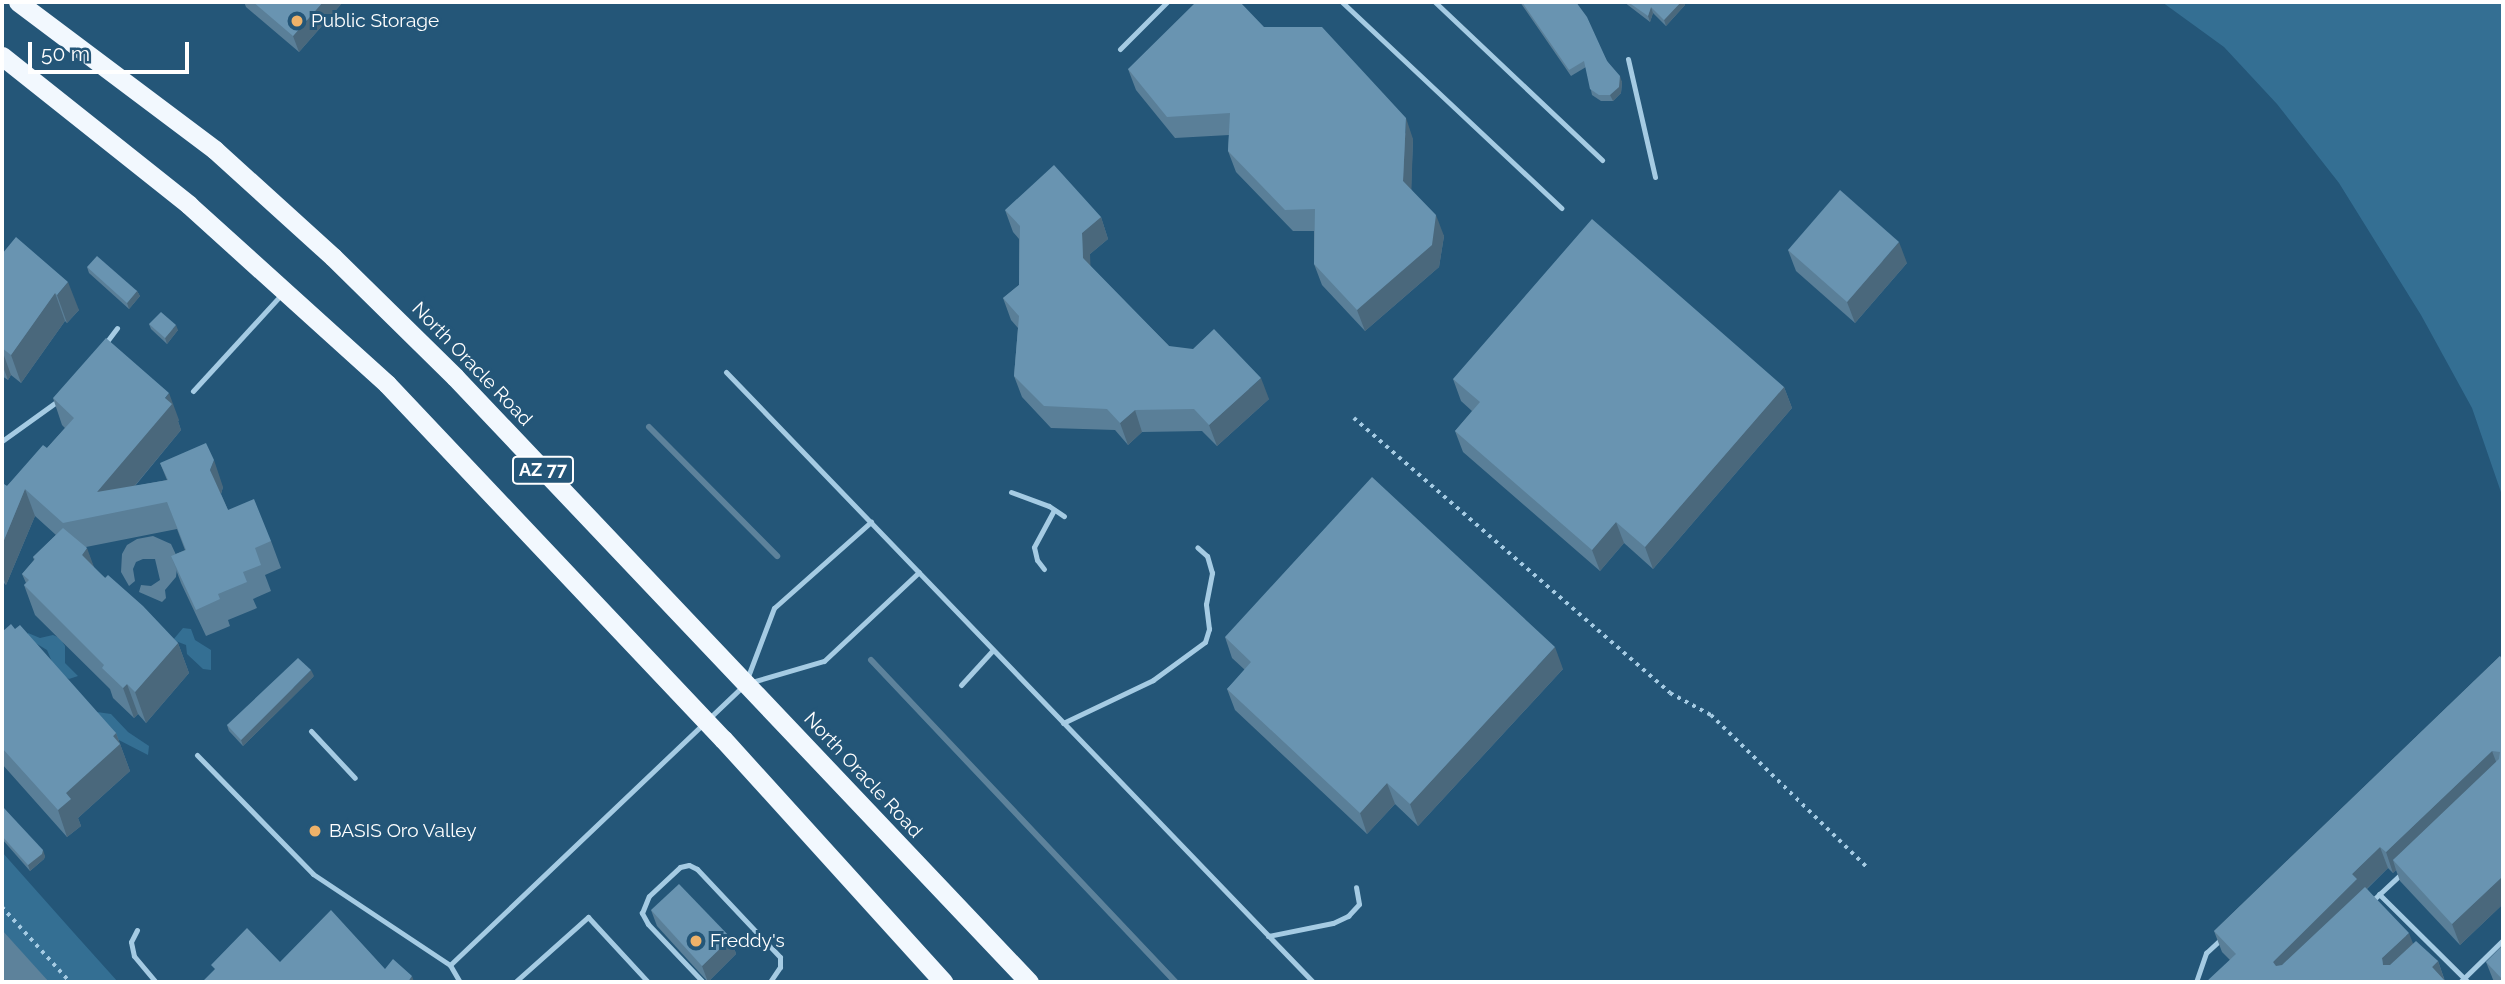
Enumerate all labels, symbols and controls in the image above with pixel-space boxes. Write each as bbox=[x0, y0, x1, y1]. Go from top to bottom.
place label: Public Storage bbox=[311, 10, 439, 32]
marker: Public Storage bbox=[289, 13, 305, 29]
scale bar bbox=[32, 28, 192, 72]
text: 50 m bbox=[41, 41, 90, 66]
street label: North Oracle Road bbox=[407, 297, 537, 431]
road number: AZ 77 bbox=[512, 456, 574, 484]
street label: North Oracle Road bbox=[799, 708, 927, 842]
place label: BASIS Oro Valley bbox=[329, 820, 477, 842]
marker: BASIS Oro Valley bbox=[307, 823, 323, 839]
place label: Freddy's bbox=[710, 930, 785, 952]
marker: Freddy's bbox=[688, 933, 704, 949]

